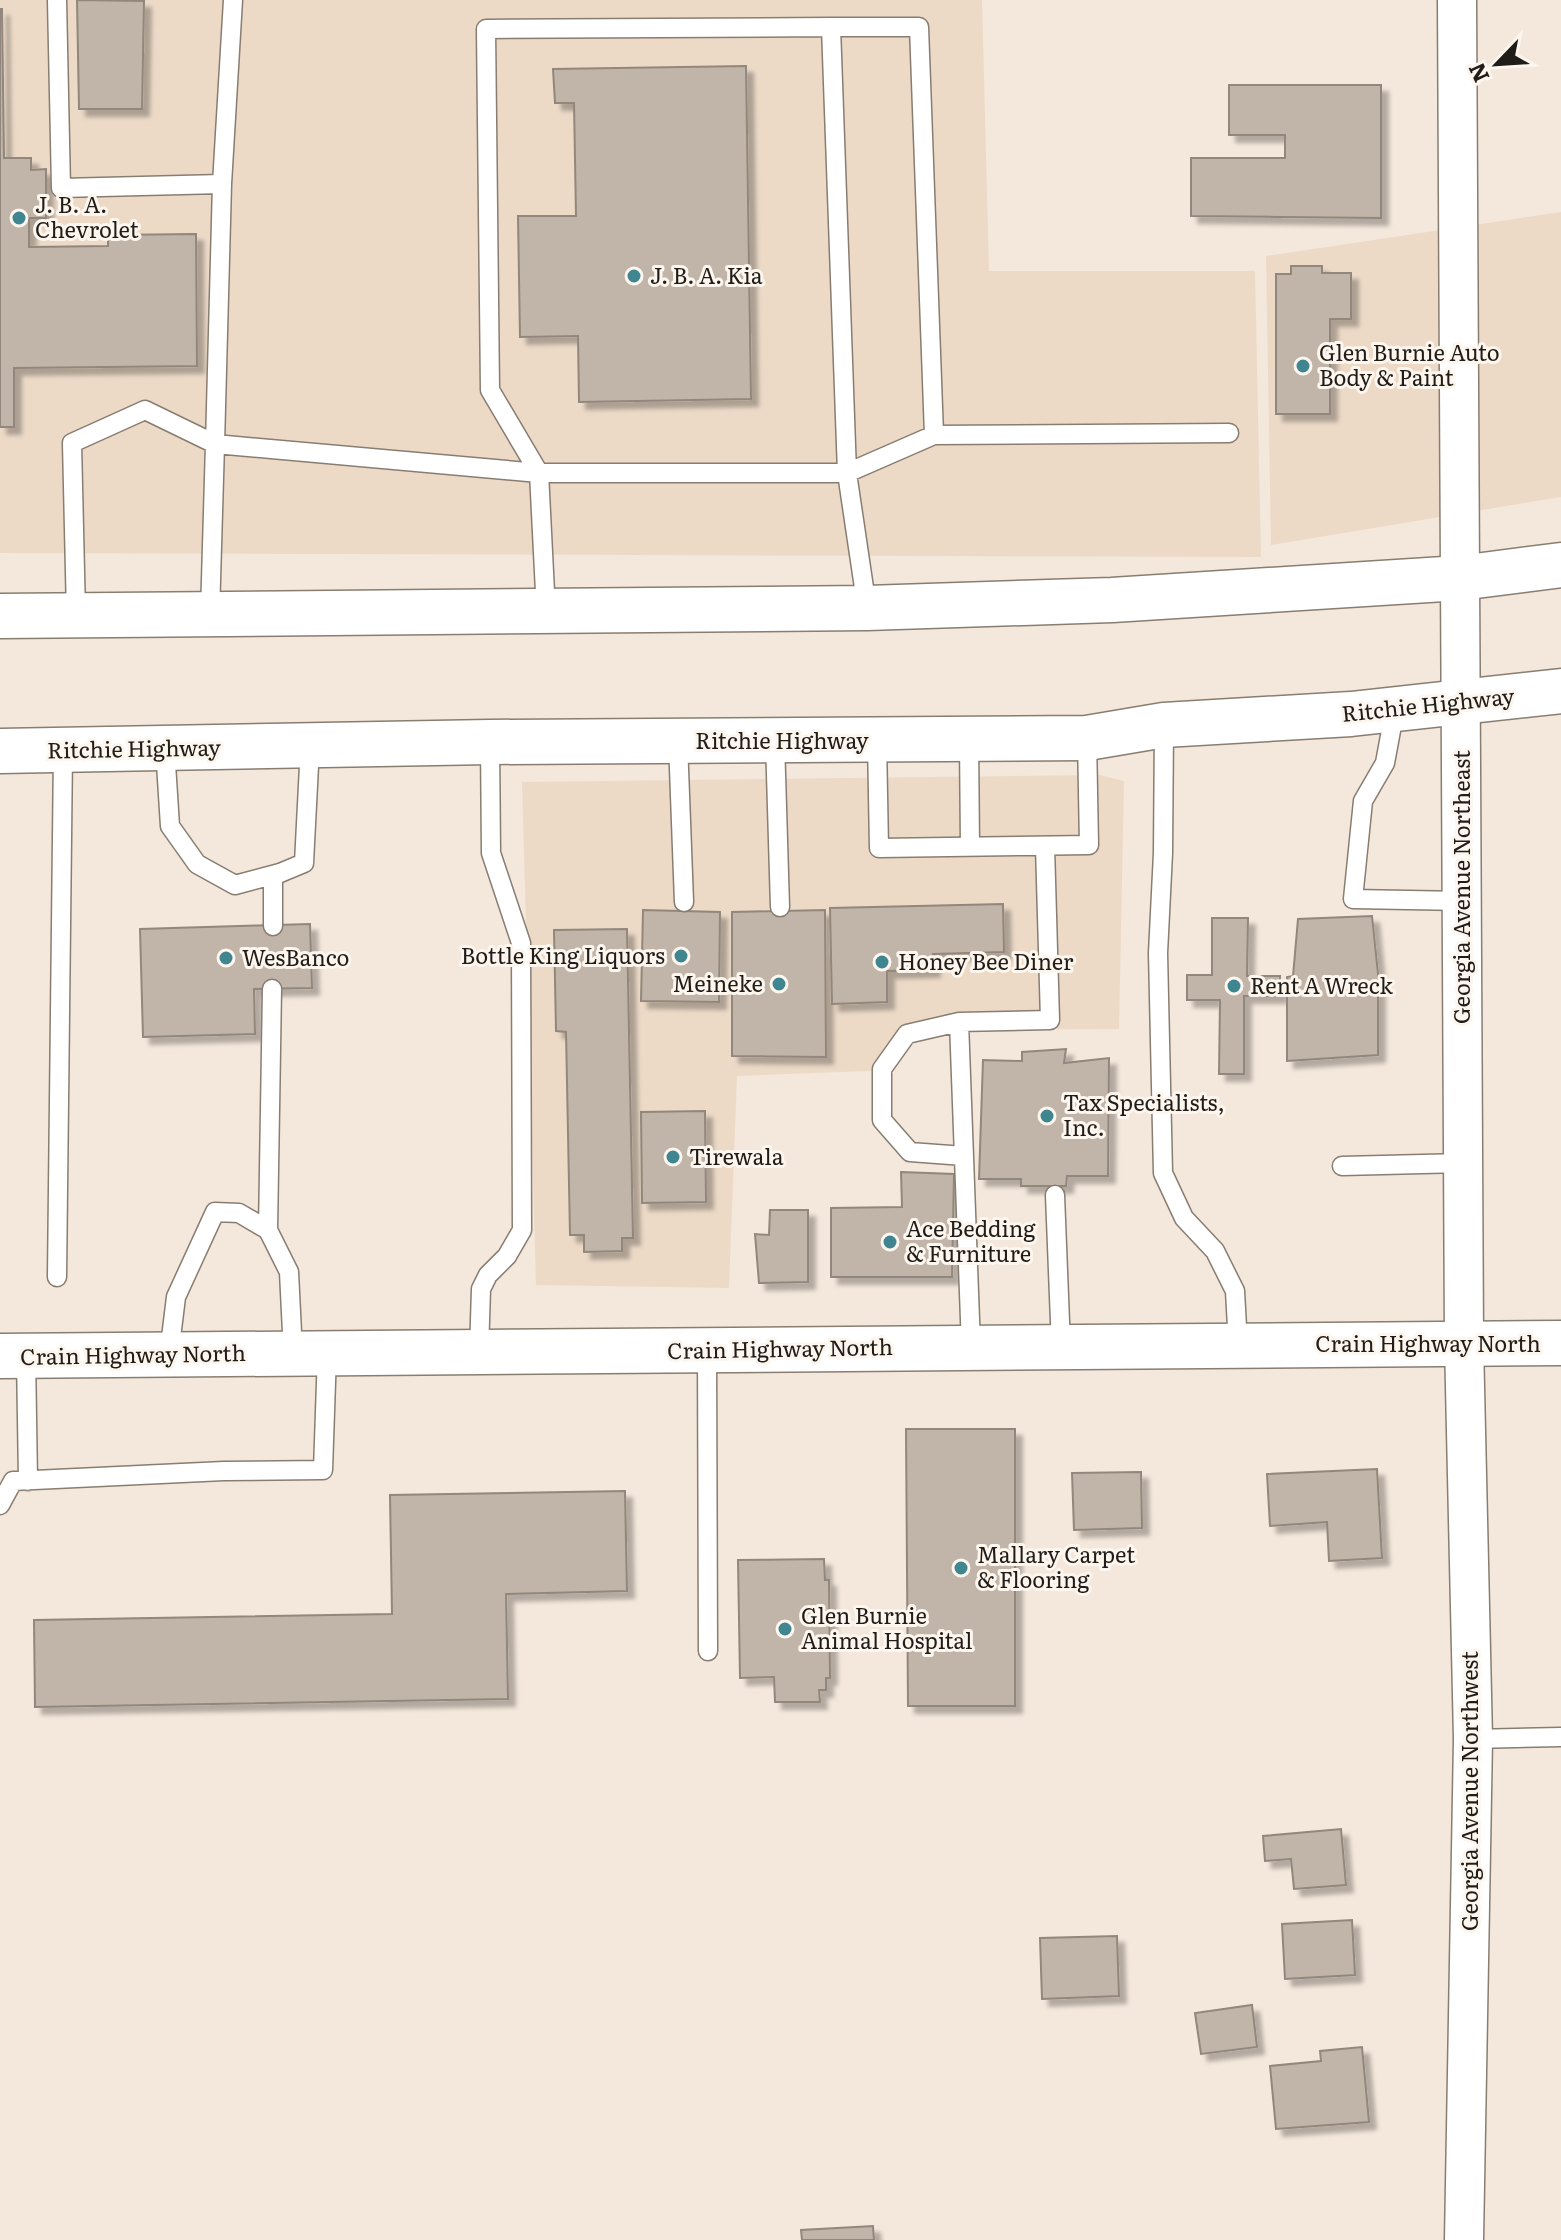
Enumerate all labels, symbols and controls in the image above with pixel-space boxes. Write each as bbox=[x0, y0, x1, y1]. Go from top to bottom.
north arrow bbox=[1457, 24, 1537, 104]
text: N bbox=[1459, 58, 1496, 88]
place label: J. B. A. Chevrolet bbox=[35, 187, 139, 245]
marker: J. B. A. Chevrolet bbox=[10, 209, 28, 227]
place label: J. B. A. Kia bbox=[650, 258, 763, 291]
marker: J. B. A. Kia bbox=[625, 267, 643, 285]
place label: Glen Burnie Auto Body & Paint bbox=[1319, 335, 1500, 393]
marker: Glen Burnie Auto Body & Paint bbox=[1294, 357, 1312, 375]
street label: Ritchie Highway bbox=[1340, 678, 1516, 729]
street label: Ritchie Highway bbox=[695, 723, 869, 756]
street label: Ritchie Highway bbox=[47, 729, 221, 766]
street label: Georgia Avenue Northeast bbox=[1444, 750, 1477, 1024]
place label: Bottle King Liquors bbox=[461, 938, 665, 971]
place label: WesBanco bbox=[242, 940, 349, 973]
place label: Honey Bee Diner bbox=[898, 944, 1074, 977]
marker: Bottle King Liquors bbox=[672, 947, 690, 965]
marker: WesBanco bbox=[217, 949, 235, 967]
marker: Honey Bee Diner bbox=[873, 953, 891, 971]
place label: Meineke bbox=[673, 966, 763, 999]
place label: Rent A Wreck bbox=[1250, 968, 1394, 1001]
marker: Meineke bbox=[770, 975, 788, 993]
marker: Rent A Wreck bbox=[1225, 977, 1243, 995]
place label: Tax Specialists, Inc. bbox=[1063, 1085, 1225, 1143]
marker: Tax Specialists, Inc. bbox=[1038, 1107, 1056, 1125]
place label: Tirewala bbox=[689, 1139, 784, 1172]
marker: Tirewala bbox=[664, 1148, 682, 1166]
place label: Ace Bedding & Furniture bbox=[906, 1211, 1036, 1269]
marker: Ace Bedding & Furniture bbox=[881, 1233, 899, 1251]
street label: Crain Highway North bbox=[1315, 1326, 1541, 1359]
street label: Crain Highway North bbox=[667, 1329, 893, 1366]
street label: Crain Highway North bbox=[20, 1335, 246, 1372]
place label: Mallary Carpet & Flooring bbox=[977, 1537, 1135, 1595]
marker: Mallary Carpet & Flooring bbox=[952, 1559, 970, 1577]
place label: Glen Burnie Animal Hospital bbox=[801, 1598, 973, 1656]
marker: Glen Burnie Animal Hospital bbox=[776, 1620, 794, 1638]
street label: Georgia Avenue Northwest bbox=[1452, 1651, 1485, 1931]

